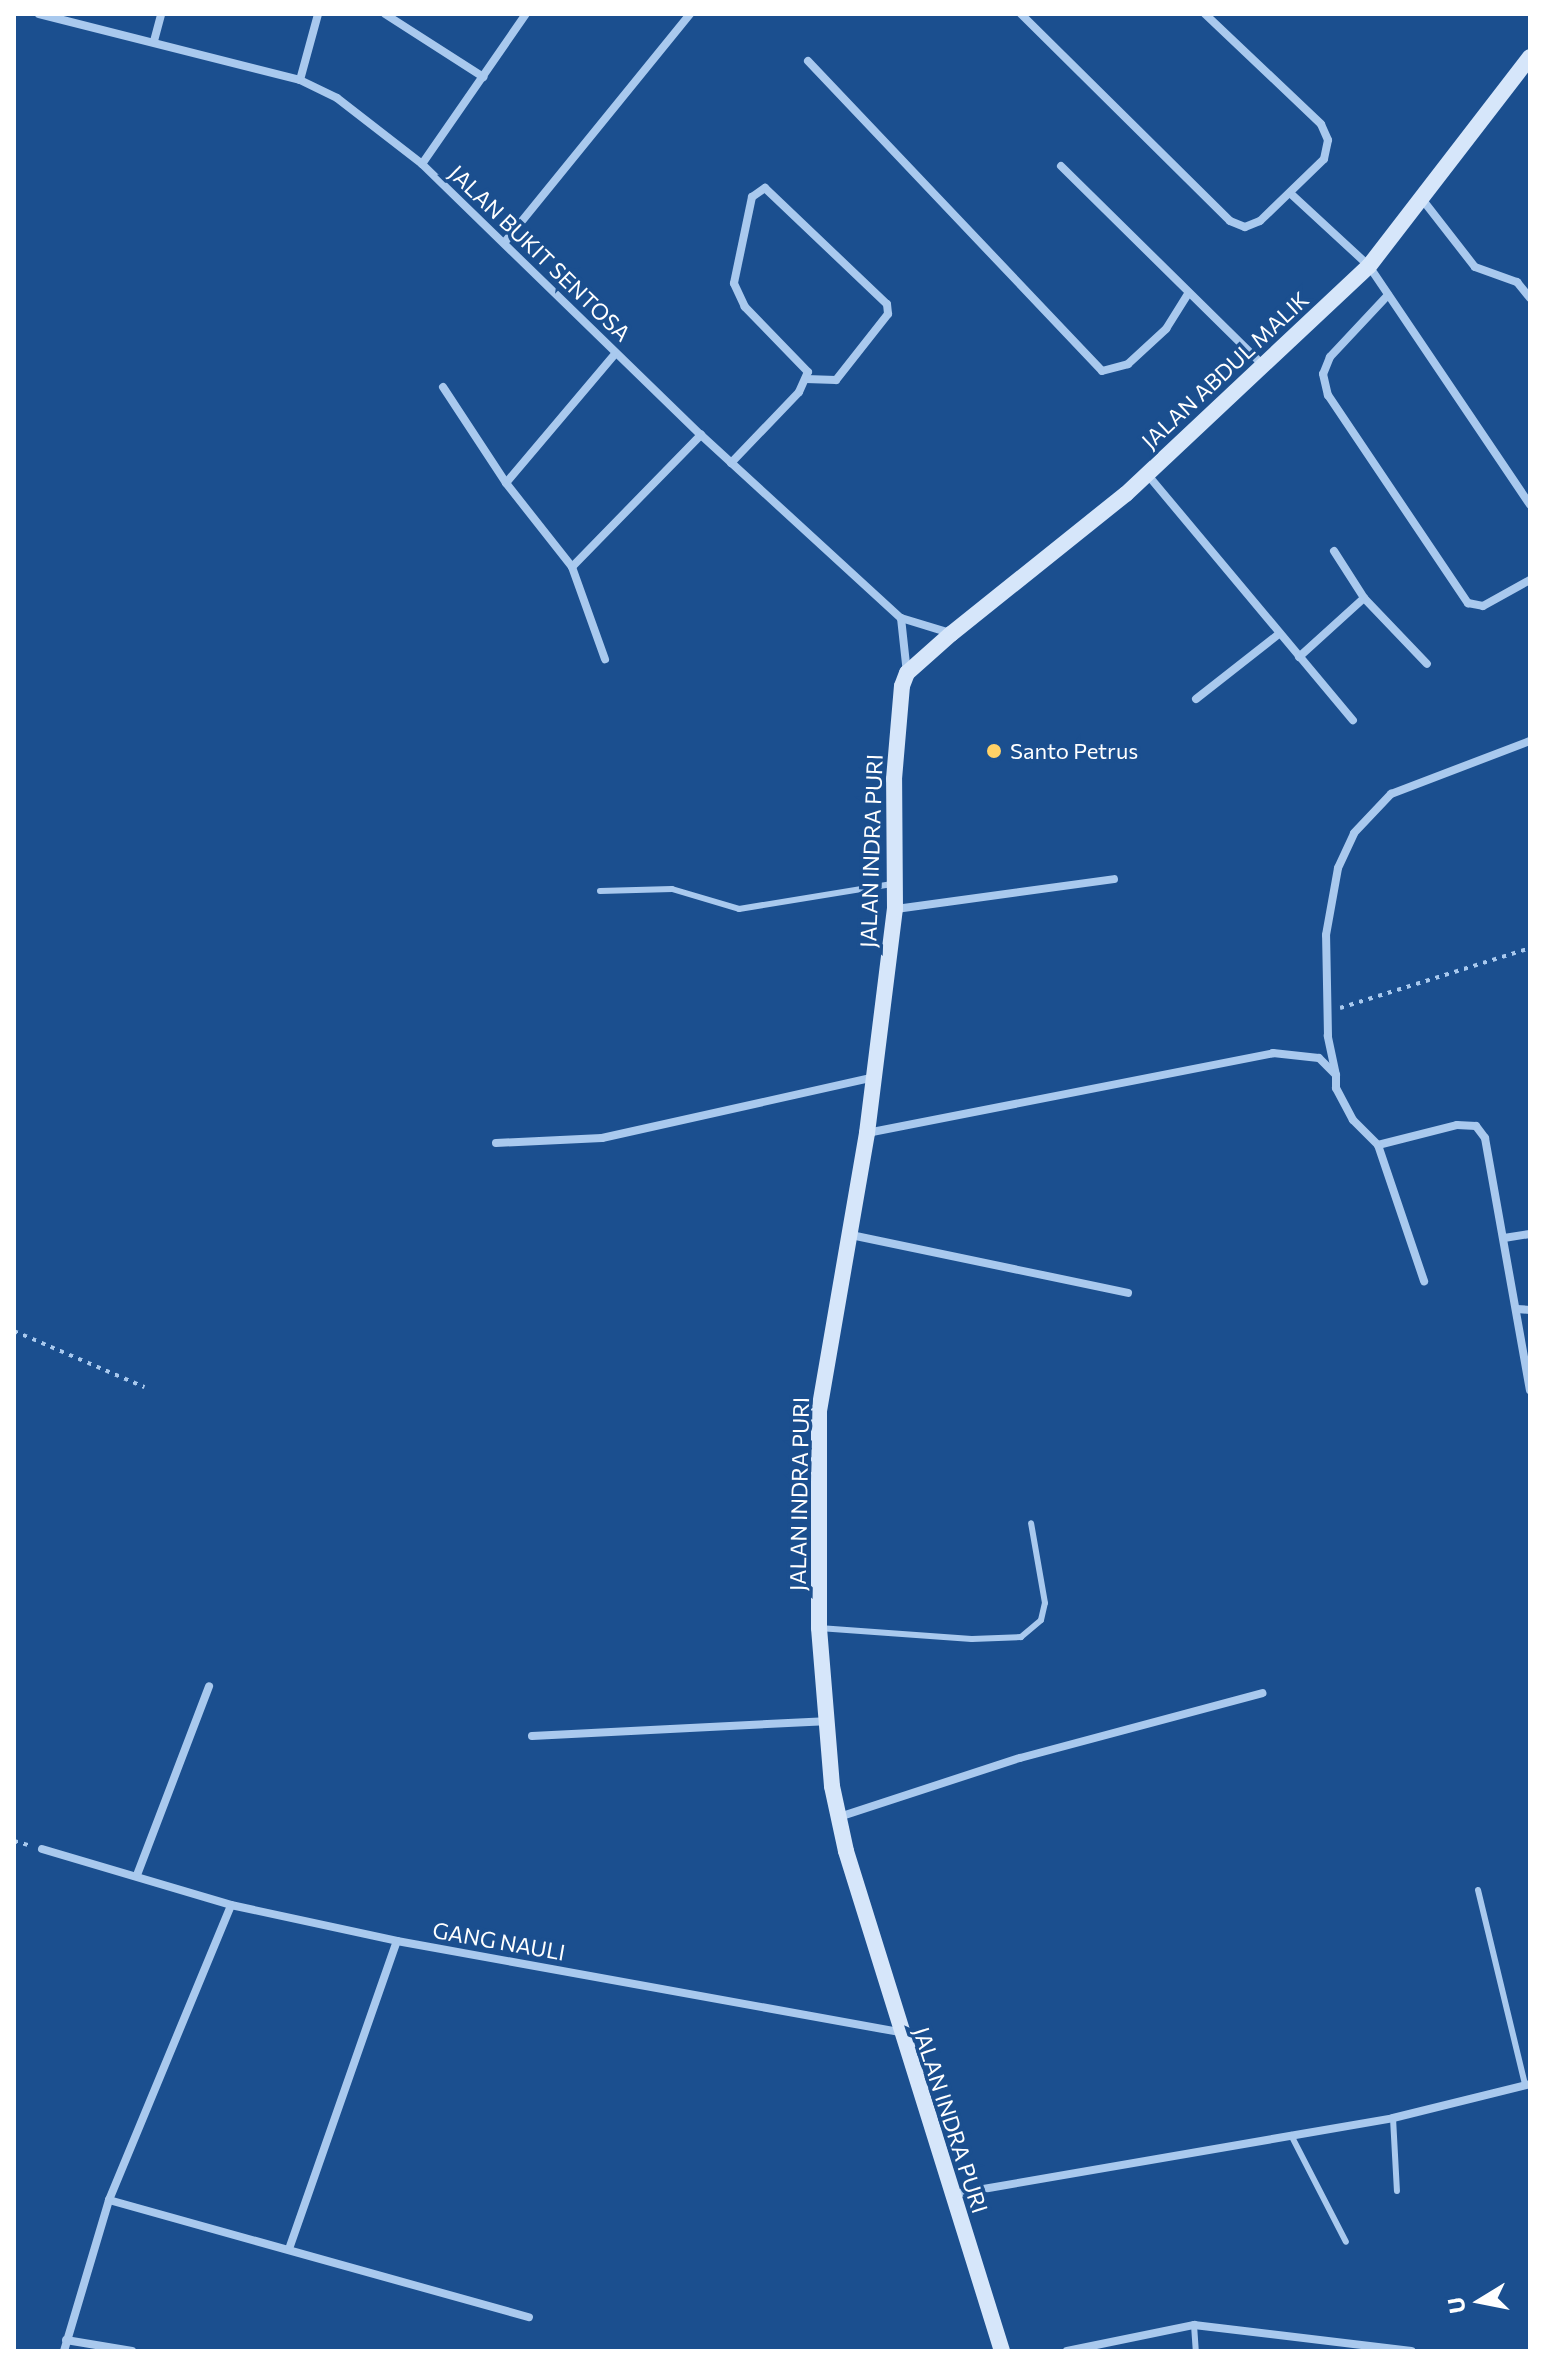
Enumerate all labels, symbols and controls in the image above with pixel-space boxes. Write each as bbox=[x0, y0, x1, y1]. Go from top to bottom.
street label: JALAN BUKIT SENTOSA bbox=[444, 160, 636, 346]
street label: JALAN ABDUL MALIK bbox=[1136, 286, 1314, 454]
place label: Santo Petrus bbox=[1010, 738, 1138, 764]
marker: Santo Petrus bbox=[985, 742, 1003, 760]
street label: JALAN INDRA PURI bbox=[854, 754, 888, 948]
street label: JALAN INDRA PURI bbox=[784, 1397, 814, 1591]
street label: GANG NAULI bbox=[431, 1916, 567, 1966]
street label: JALAN INDRA PURI bbox=[908, 2024, 994, 2216]
north arrow bbox=[1440, 2261, 1520, 2341]
text: U bbox=[1441, 2295, 1471, 2315]

